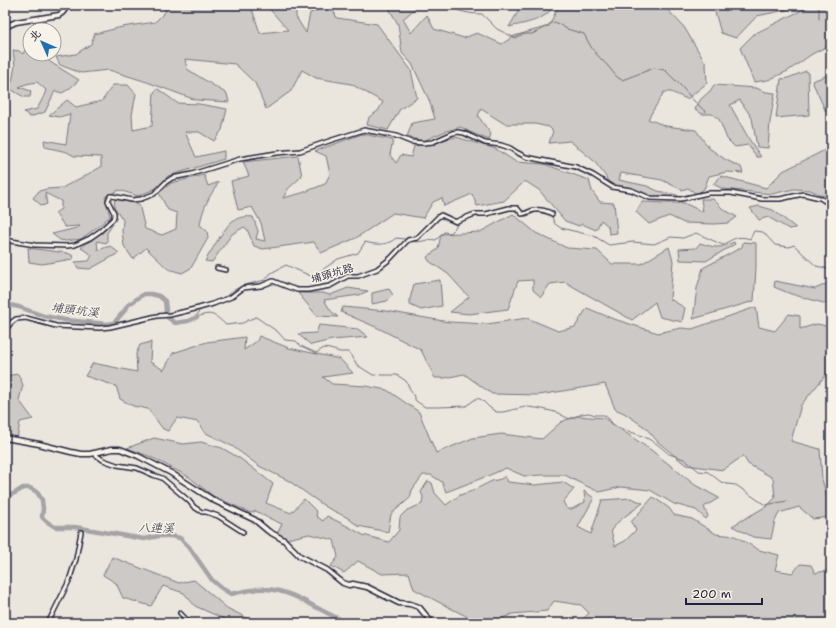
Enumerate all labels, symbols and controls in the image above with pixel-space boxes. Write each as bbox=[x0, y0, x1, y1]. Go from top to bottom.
north arrow bbox=[22, 22, 62, 62]
text: 北 bbox=[26, 26, 44, 44]
street label: 埔頭坑路 bbox=[309, 260, 355, 287]
water label: 埔頭坑溪 bbox=[50, 299, 101, 321]
water label: 八連溪 bbox=[138, 520, 175, 536]
scale bar bbox=[686, 580, 762, 606]
text: 200 m bbox=[692, 586, 731, 602]

